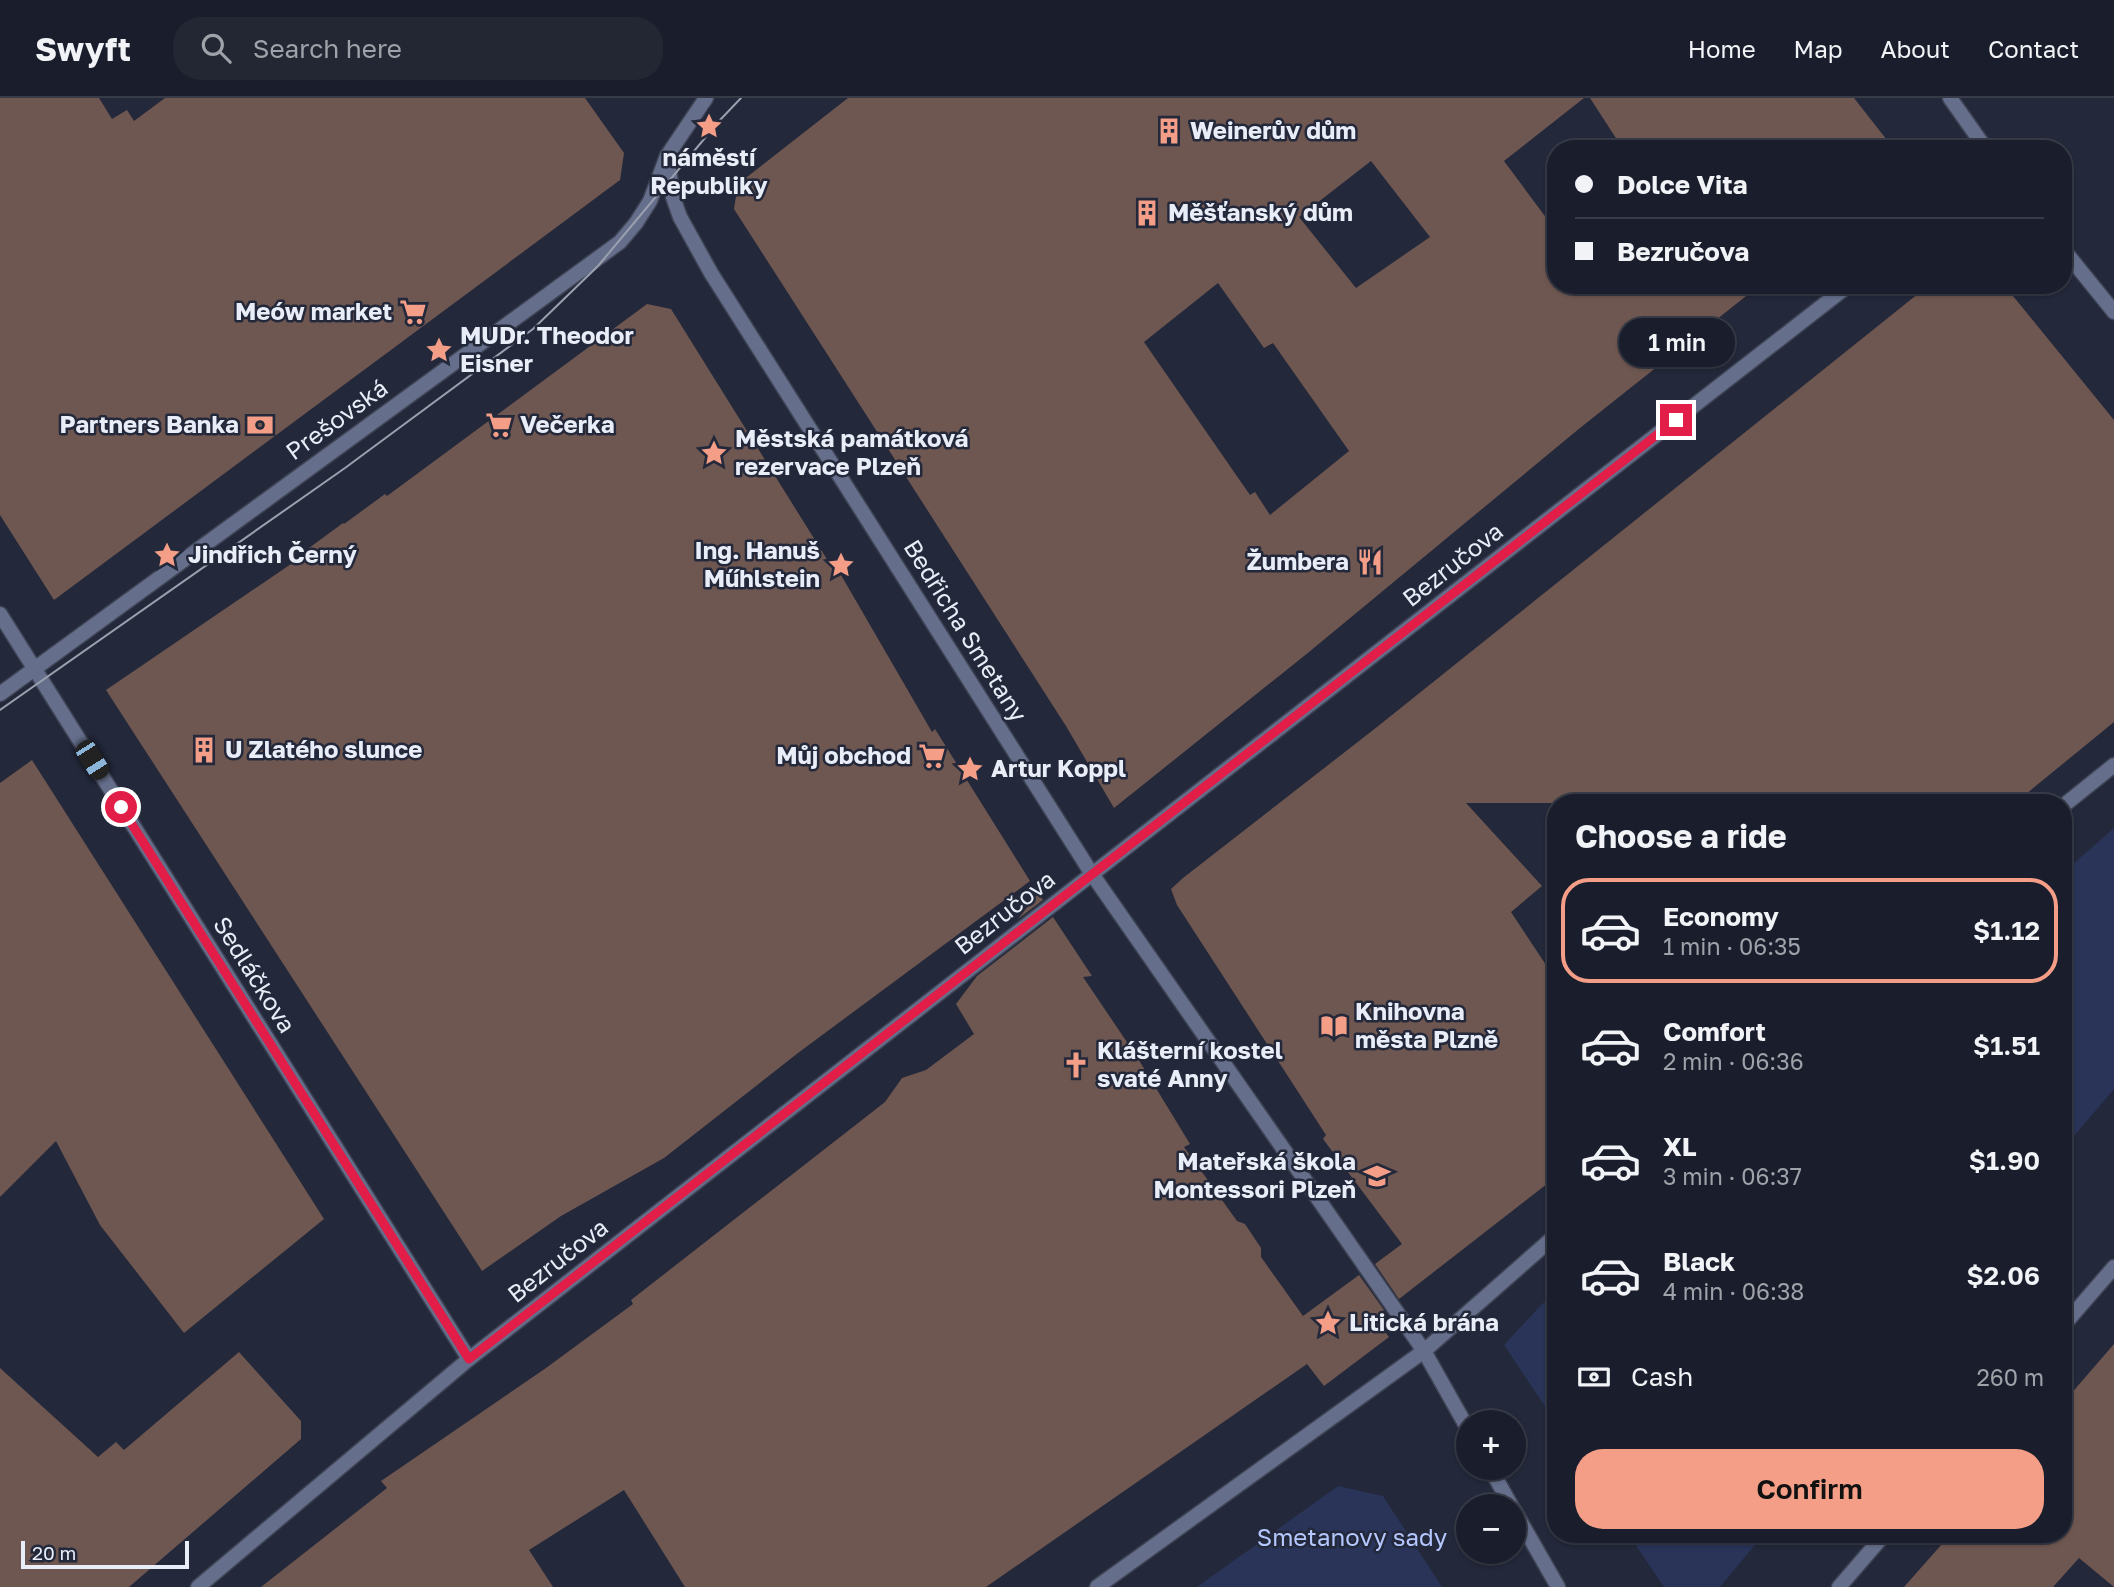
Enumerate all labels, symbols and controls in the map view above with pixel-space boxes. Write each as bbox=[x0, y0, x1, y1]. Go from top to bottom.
search box bbox=[173, 17, 663, 80]
text: Swyft bbox=[35, 29, 131, 68]
icon: search bbox=[197, 29, 235, 67]
text: Search here bbox=[253, 33, 402, 64]
text: Home bbox=[1688, 34, 1756, 63]
text: Map bbox=[1794, 34, 1843, 63]
text: About bbox=[1881, 34, 1950, 63]
text: Contact bbox=[1988, 34, 2079, 63]
place icon: náměstí Republiky bbox=[694, 111, 724, 141]
place label: Weinerův dům bbox=[1190, 115, 1356, 144]
building icon: Weinerův dům bbox=[1154, 116, 1184, 146]
place label: náměstí Republiky bbox=[650, 142, 768, 199]
text: Dolce Vita bbox=[1617, 169, 1748, 200]
place label: Měšťanský dům bbox=[1168, 197, 1353, 226]
building icon: Měšťanský dům bbox=[1132, 198, 1162, 228]
text: Bezručova bbox=[1617, 236, 1749, 267]
place label: Meów market bbox=[235, 296, 392, 325]
supermarket icon: Meów market bbox=[398, 297, 428, 327]
callout: 1 min bbox=[1618, 318, 1734, 368]
place label: MUDr. Theodor Eisner bbox=[460, 320, 634, 377]
text: 1 min bbox=[1648, 328, 1706, 356]
place icon: MUDr. Theodor Eisner bbox=[424, 335, 454, 365]
street label: Prešovská bbox=[280, 372, 393, 465]
route end bbox=[1660, 404, 1692, 436]
place label: Partners Banka bbox=[59, 409, 239, 438]
place label: Večerka bbox=[520, 409, 615, 438]
bank icon: Partners Banka bbox=[245, 410, 275, 440]
supermarket icon: Večerka bbox=[484, 410, 514, 440]
place label: Městská památková rezervace Plzeň bbox=[735, 423, 969, 480]
place icon: Městská památková rezervace Plzeň bbox=[699, 438, 729, 468]
street label: Bezručova bbox=[1396, 516, 1508, 612]
street label: Bedřicha Smetany bbox=[899, 534, 1034, 727]
place label: Ing. Hanuš Műhlstein bbox=[694, 535, 820, 592]
place label: Jindřich Černý bbox=[188, 539, 357, 568]
place icon: Jindřich Černý bbox=[152, 540, 182, 570]
place label: Žumbera bbox=[1247, 546, 1349, 575]
restaurant icon: Žumbera bbox=[1355, 547, 1385, 577]
place icon: Ing. Hanuš Műhlstein bbox=[826, 550, 856, 580]
place label: U Zlatého slunce bbox=[225, 734, 423, 763]
building icon: U Zlatého slunce bbox=[189, 735, 219, 765]
car bbox=[72, 737, 113, 783]
place label: Můj obchod bbox=[776, 740, 911, 769]
supermarket icon: Můj obchod bbox=[917, 741, 947, 771]
place label: Artur Koppl bbox=[991, 753, 1126, 782]
place icon: Artur Koppl bbox=[955, 754, 985, 784]
route start bbox=[105, 791, 137, 823]
text: Choose a ride bbox=[1575, 817, 1787, 855]
street label: Bezručova bbox=[948, 864, 1060, 960]
icon: car bbox=[1579, 899, 1642, 962]
text: Economy bbox=[1663, 901, 1779, 932]
street label: Sedláčkova bbox=[208, 911, 302, 1038]
text: $1.12 bbox=[1973, 915, 2040, 946]
text: 1 min · 06:35 bbox=[1663, 932, 1801, 960]
place label: Knihovna města Plzně bbox=[1355, 996, 1498, 1053]
library icon: Knihovna města Plzně bbox=[1319, 1011, 1349, 1041]
icon: car bbox=[1579, 1014, 1642, 1077]
text: Comfort bbox=[1663, 1016, 1766, 1047]
text: $1.51 bbox=[1973, 1030, 2040, 1061]
place label: Klášterní kostel svaté Anny bbox=[1097, 1035, 1283, 1092]
text: 2 min · 06:36 bbox=[1663, 1047, 1804, 1075]
church icon: Klášterní kostel svaté Anny bbox=[1061, 1050, 1091, 1080]
icon: car bbox=[1579, 1129, 1642, 1192]
text: XL bbox=[1663, 1131, 1697, 1162]
text: $1.90 bbox=[1969, 1145, 2040, 1176]
place label: Mateřská škola Montessori Plzeň bbox=[1154, 1146, 1356, 1203]
school or university icon: Mateřská škola Montessori Plzeň bbox=[1362, 1161, 1392, 1191]
text: 3 min · 06:37 bbox=[1663, 1162, 1802, 1190]
street label: Bezručova bbox=[501, 1212, 613, 1308]
icon: car bbox=[1579, 1244, 1642, 1307]
text: Black bbox=[1663, 1246, 1735, 1277]
text: $2.06 bbox=[1966, 1260, 2040, 1291]
text: 4 min · 06:38 bbox=[1663, 1277, 1804, 1305]
place label: Litická brána bbox=[1349, 1307, 1499, 1336]
place icon: Litická brána bbox=[1313, 1308, 1343, 1338]
icon: cash bbox=[1575, 1358, 1613, 1396]
text: Cash bbox=[1631, 1361, 1693, 1392]
text: 260 m bbox=[1976, 1363, 2044, 1391]
map controls bbox=[1456, 1410, 1526, 1564]
button: + bbox=[1456, 1410, 1526, 1480]
button: Confirm bbox=[1575, 1449, 2044, 1529]
button: − bbox=[1456, 1494, 1526, 1564]
park label: Smetanovy sady bbox=[1257, 1522, 1447, 1551]
scale bar bbox=[21, 1538, 189, 1570]
text: 20 m bbox=[32, 1541, 76, 1564]

